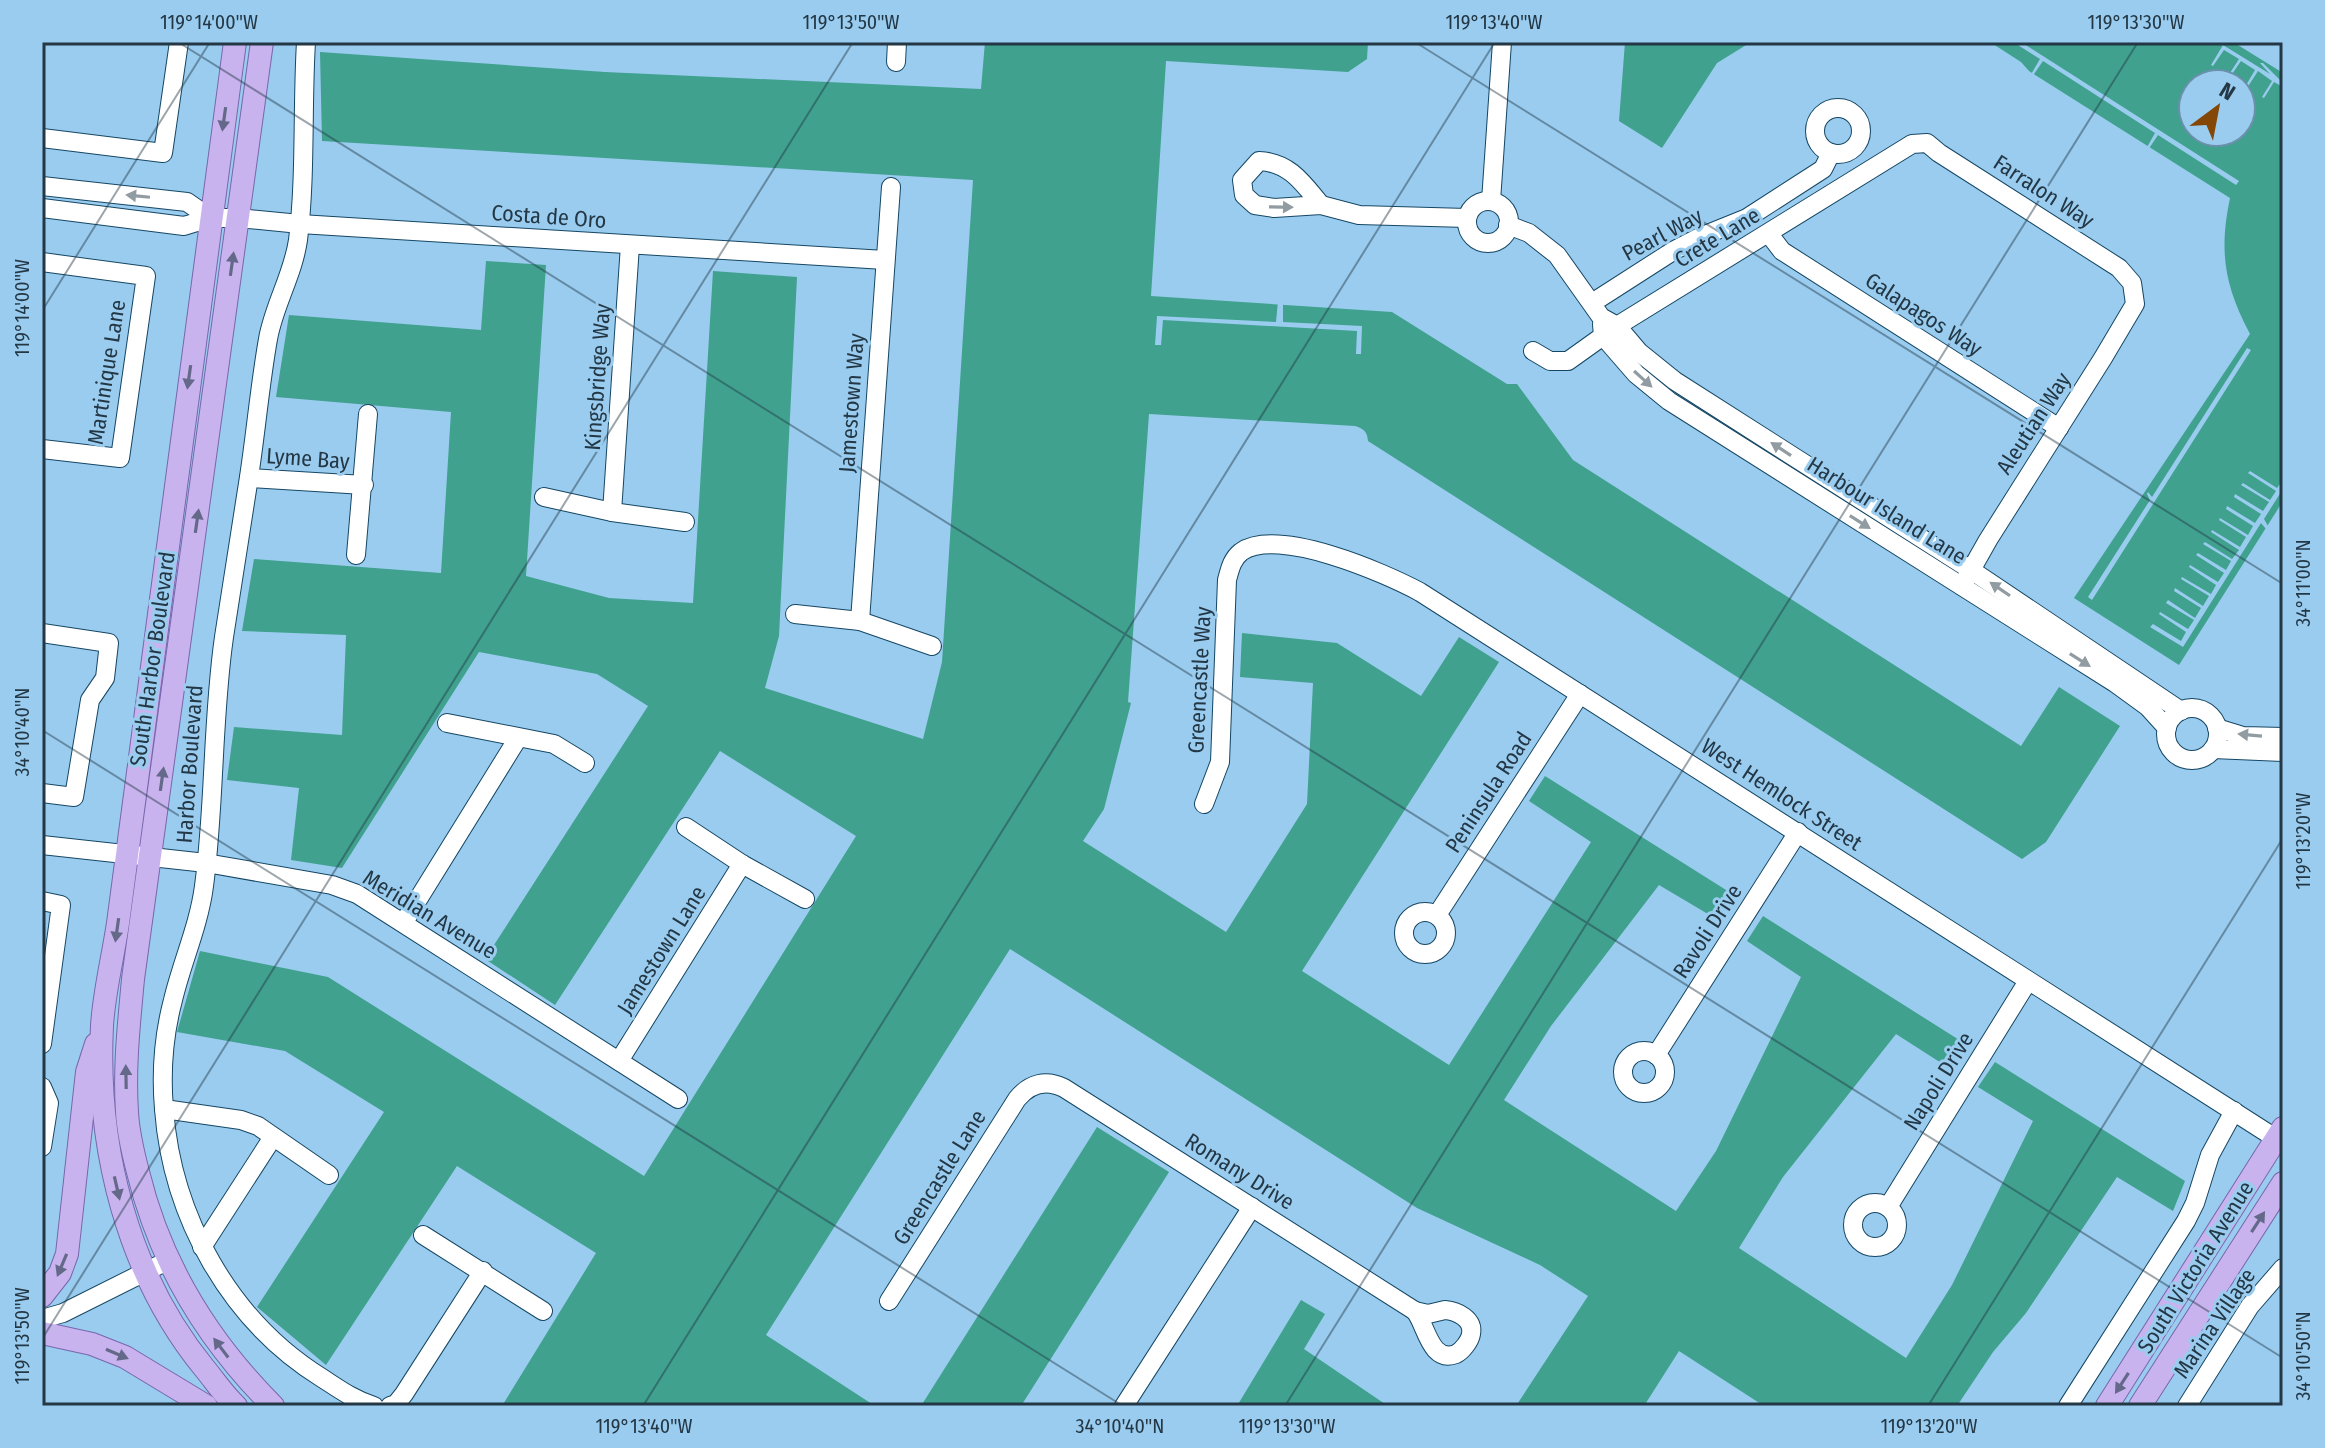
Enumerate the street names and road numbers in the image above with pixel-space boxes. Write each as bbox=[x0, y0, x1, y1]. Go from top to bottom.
street label: Farralon Way bbox=[1988, 149, 2099, 234]
street label: Costa de Oro bbox=[491, 199, 607, 234]
street label: Pearl Way bbox=[1617, 202, 1707, 267]
street label: Crete Lane bbox=[1670, 202, 1765, 273]
street label: Galapagos Way bbox=[1860, 267, 1987, 362]
street label: Martinique Lane bbox=[82, 298, 131, 446]
street label: Kingsbridge Way bbox=[579, 302, 616, 451]
street label: Jamestown Way bbox=[833, 332, 870, 474]
street label: Aleutian Way bbox=[1991, 367, 2076, 479]
street label: Lyme Bay bbox=[265, 442, 351, 475]
street label: Harbour Island Lane bbox=[1802, 451, 1971, 570]
street label: South Harbor Boulevard bbox=[124, 550, 181, 768]
street label: Greencastle Way bbox=[1182, 606, 1217, 754]
street label: Harbor Boulevard bbox=[170, 684, 208, 844]
street label: Peninsula Road bbox=[1439, 727, 1537, 858]
street label: West Hemlock Street bbox=[1696, 732, 1868, 857]
street label: Meridian Avenue bbox=[358, 864, 501, 965]
street label: Ravoli Drive bbox=[1667, 879, 1748, 983]
street label: Jamestown Lane bbox=[611, 881, 712, 1020]
street label: Napoli Drive bbox=[1898, 1027, 1979, 1135]
street label: Greencastle Lane bbox=[887, 1105, 992, 1250]
street label: Romany Drive bbox=[1180, 1127, 1299, 1216]
street label: South Victoria Avenue bbox=[2132, 1176, 2259, 1358]
street label: Marina Village bbox=[2168, 1263, 2261, 1383]

